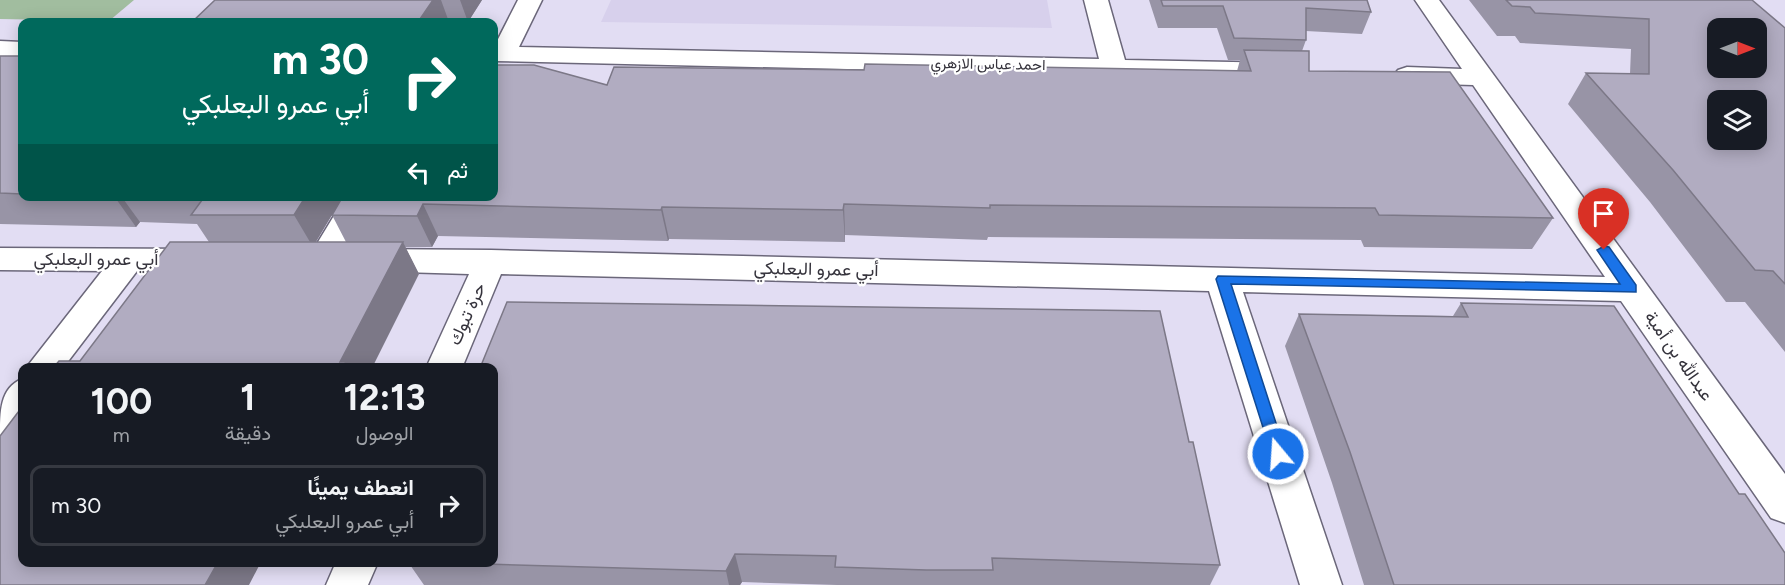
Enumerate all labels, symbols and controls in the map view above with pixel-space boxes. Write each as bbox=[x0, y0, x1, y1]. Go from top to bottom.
north arrow bbox=[1707, 18, 1767, 78]
map controls bbox=[1707, 18, 1767, 150]
text: 30 m bbox=[272, 34, 369, 85]
icon: right bbox=[390, 42, 468, 120]
street label: احمد عباس الازهري bbox=[930, 54, 1046, 78]
text: أبي عمرو البعلبكي bbox=[182, 87, 369, 120]
button: layers bbox=[1707, 90, 1767, 150]
icon: left bbox=[402, 156, 435, 189]
text: ثم bbox=[447, 157, 468, 184]
pin bbox=[1578, 188, 1629, 250]
icon: arrive bbox=[1587, 197, 1620, 230]
street label: أبي عمرو البعلبكي bbox=[34, 248, 158, 274]
street label: أبي عمرو البعلبكي bbox=[753, 257, 879, 285]
street label: حرة تبوك bbox=[444, 279, 490, 349]
street label: عبدالله بن أمية bbox=[1640, 307, 1718, 405]
text: 1 bbox=[240, 376, 255, 419]
text: 12:13 bbox=[343, 376, 426, 419]
text: 100 bbox=[90, 380, 152, 423]
text: دقيقة bbox=[225, 421, 271, 445]
text: الوصول bbox=[356, 421, 413, 445]
position arrow bbox=[1246, 422, 1310, 486]
text: m bbox=[113, 423, 130, 447]
text: انعطف يمينًا bbox=[307, 474, 414, 501]
icon: right bbox=[432, 489, 465, 522]
text: 30 m bbox=[51, 492, 101, 519]
text: أبي عمرو البعلبكي bbox=[275, 509, 414, 533]

